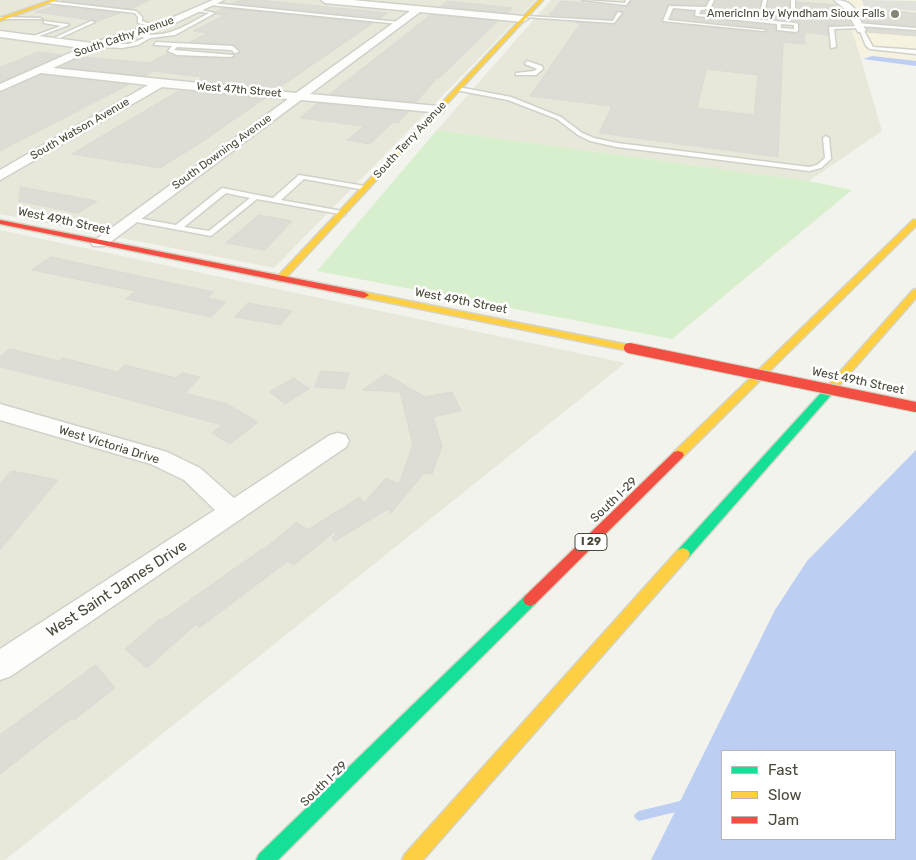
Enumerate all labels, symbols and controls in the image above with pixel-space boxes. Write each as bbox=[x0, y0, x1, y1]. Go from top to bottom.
place label: AmericInn by Wyndham Sioux Falls bbox=[707, 7, 885, 21]
marker: AmericInn by Wyndham Sioux Falls bbox=[889, 8, 901, 20]
street label: South Cathy Avenue bbox=[72, 14, 176, 60]
street label: West 47th Street bbox=[196, 80, 282, 100]
street label: South Watson Avenue bbox=[28, 95, 132, 163]
street label: South Terry Avenue bbox=[371, 99, 449, 181]
street label: South Downing Avenue bbox=[170, 111, 274, 193]
street label: West 49th Street bbox=[17, 204, 111, 238]
street label: West 49th Street bbox=[414, 285, 508, 317]
street label: West 49th Street bbox=[811, 364, 905, 398]
street label: West Victoria Drive bbox=[57, 423, 161, 467]
street label: South I-29 bbox=[588, 474, 640, 526]
road number: I 29 bbox=[575, 534, 607, 550]
street label: West Saint James Drive bbox=[43, 537, 191, 641]
legend bbox=[721, 750, 896, 840]
street label: South I-29 bbox=[298, 758, 350, 810]
text: Fast bbox=[768, 761, 798, 779]
text: Slow bbox=[768, 786, 801, 804]
text: Jam bbox=[768, 811, 799, 829]

